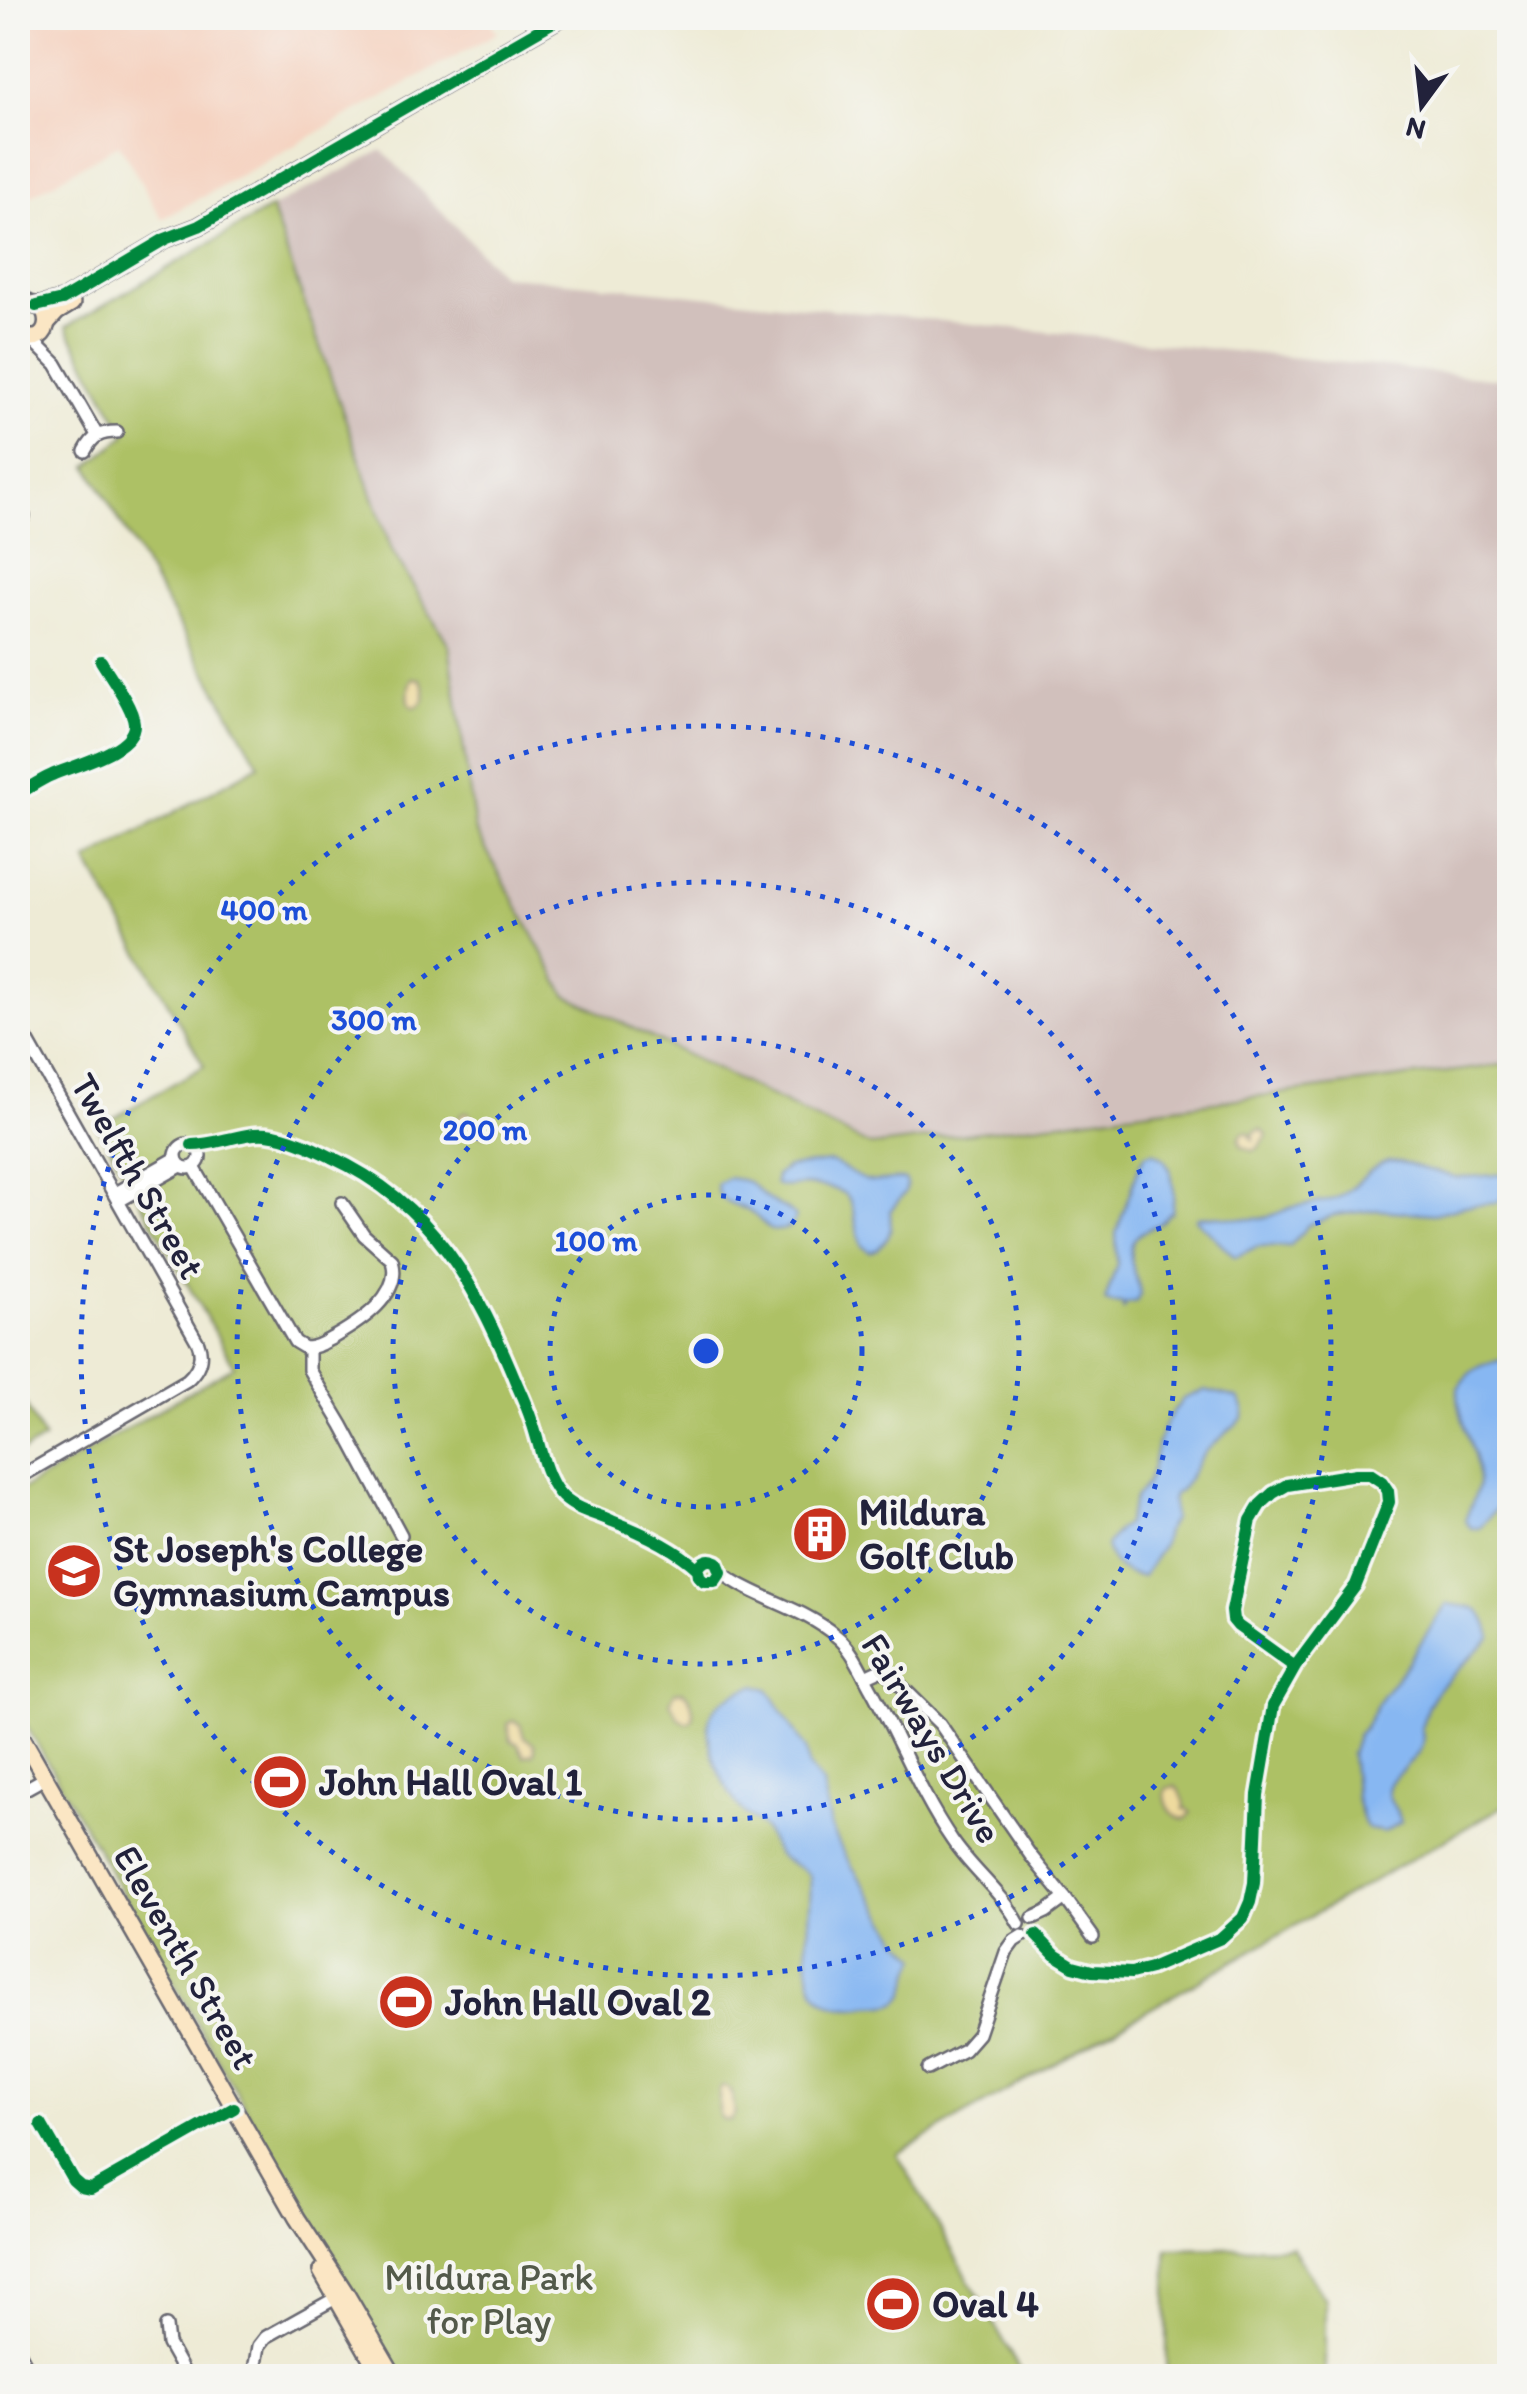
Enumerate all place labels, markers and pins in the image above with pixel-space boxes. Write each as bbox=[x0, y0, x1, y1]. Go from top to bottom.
centre of rings bbox=[688, 1333, 724, 1369]
place label: Mildura Golf Club bbox=[859, 1489, 1014, 1579]
building icon: Mildura Golf Club bbox=[790, 1504, 850, 1564]
place label: St Joseph's College Gymnasium Campus bbox=[113, 1526, 450, 1616]
school or university icon: St Joseph's College Gymnasium Campus bbox=[44, 1541, 104, 1601]
sports icon: John Hall Oval 1 bbox=[250, 1752, 310, 1812]
place label: John Hall Oval 1 bbox=[318, 1759, 583, 1805]
sports icon: John Hall Oval 2 bbox=[376, 1972, 436, 2032]
place label: John Hall Oval 2 bbox=[444, 1979, 711, 2025]
sports icon: Oval 4 bbox=[863, 2274, 923, 2334]
place label: Oval 4 bbox=[932, 2281, 1039, 2327]

